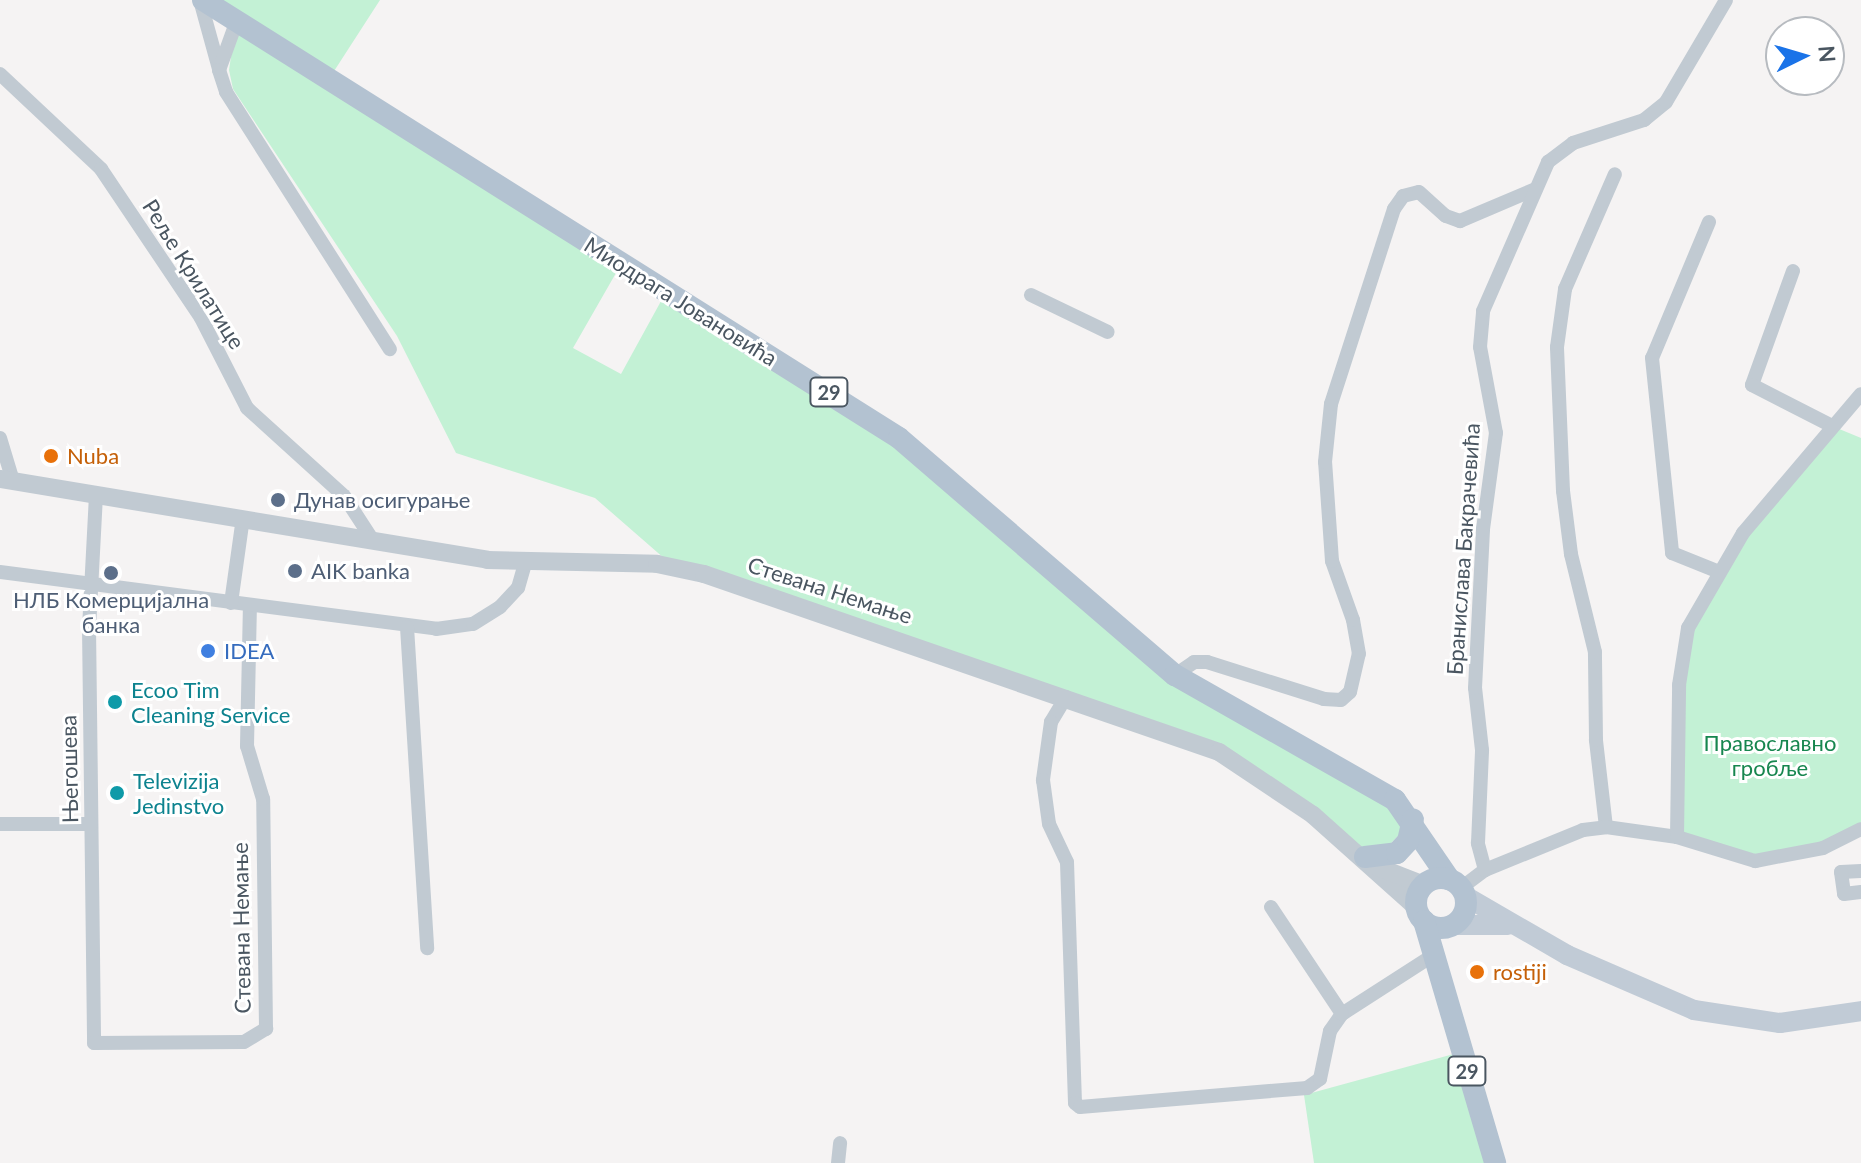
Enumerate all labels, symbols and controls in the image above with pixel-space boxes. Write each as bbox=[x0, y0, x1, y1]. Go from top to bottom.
north arrow bbox=[1765, 16, 1845, 96]
text: N bbox=[1813, 44, 1842, 64]
street label: Реље Крилатице bbox=[137, 194, 251, 354]
street label: Миодрага Јовановића bbox=[580, 231, 782, 371]
road number: 29 bbox=[809, 376, 849, 408]
street label: Бранислава Бакрачевића bbox=[1441, 422, 1485, 676]
place label: Nuba bbox=[67, 443, 119, 469]
marker: Nuba bbox=[42, 447, 60, 465]
place label: Дунав осигурање bbox=[294, 487, 470, 513]
marker: Дунав осигурање bbox=[269, 491, 287, 509]
street label: Стевана Немање bbox=[744, 551, 916, 629]
place label: AIK banka bbox=[311, 558, 410, 584]
marker: AIK banka bbox=[286, 562, 304, 580]
marker: НЛБ Комерцијална банка bbox=[102, 564, 120, 582]
place label: НЛБ Комерцијална банка bbox=[13, 586, 209, 638]
place label: IDEA bbox=[224, 638, 274, 664]
marker: IDEA bbox=[199, 642, 217, 660]
place label: Ecoo Tim Cleaning Service bbox=[131, 676, 290, 728]
marker: Ecoo Tim Cleaning Service bbox=[106, 693, 124, 711]
street label: Његошева bbox=[55, 715, 83, 823]
park label: Православно гробље bbox=[1704, 729, 1836, 780]
place label: Televizija Jedinstvo bbox=[133, 767, 224, 818]
marker: Televizija Jedinstvo bbox=[108, 784, 126, 802]
street label: Стевана Немање bbox=[226, 842, 256, 1014]
place label: rostiji bbox=[1493, 959, 1547, 985]
marker: rostiji bbox=[1468, 963, 1486, 981]
road number: 29 bbox=[1447, 1055, 1487, 1087]

